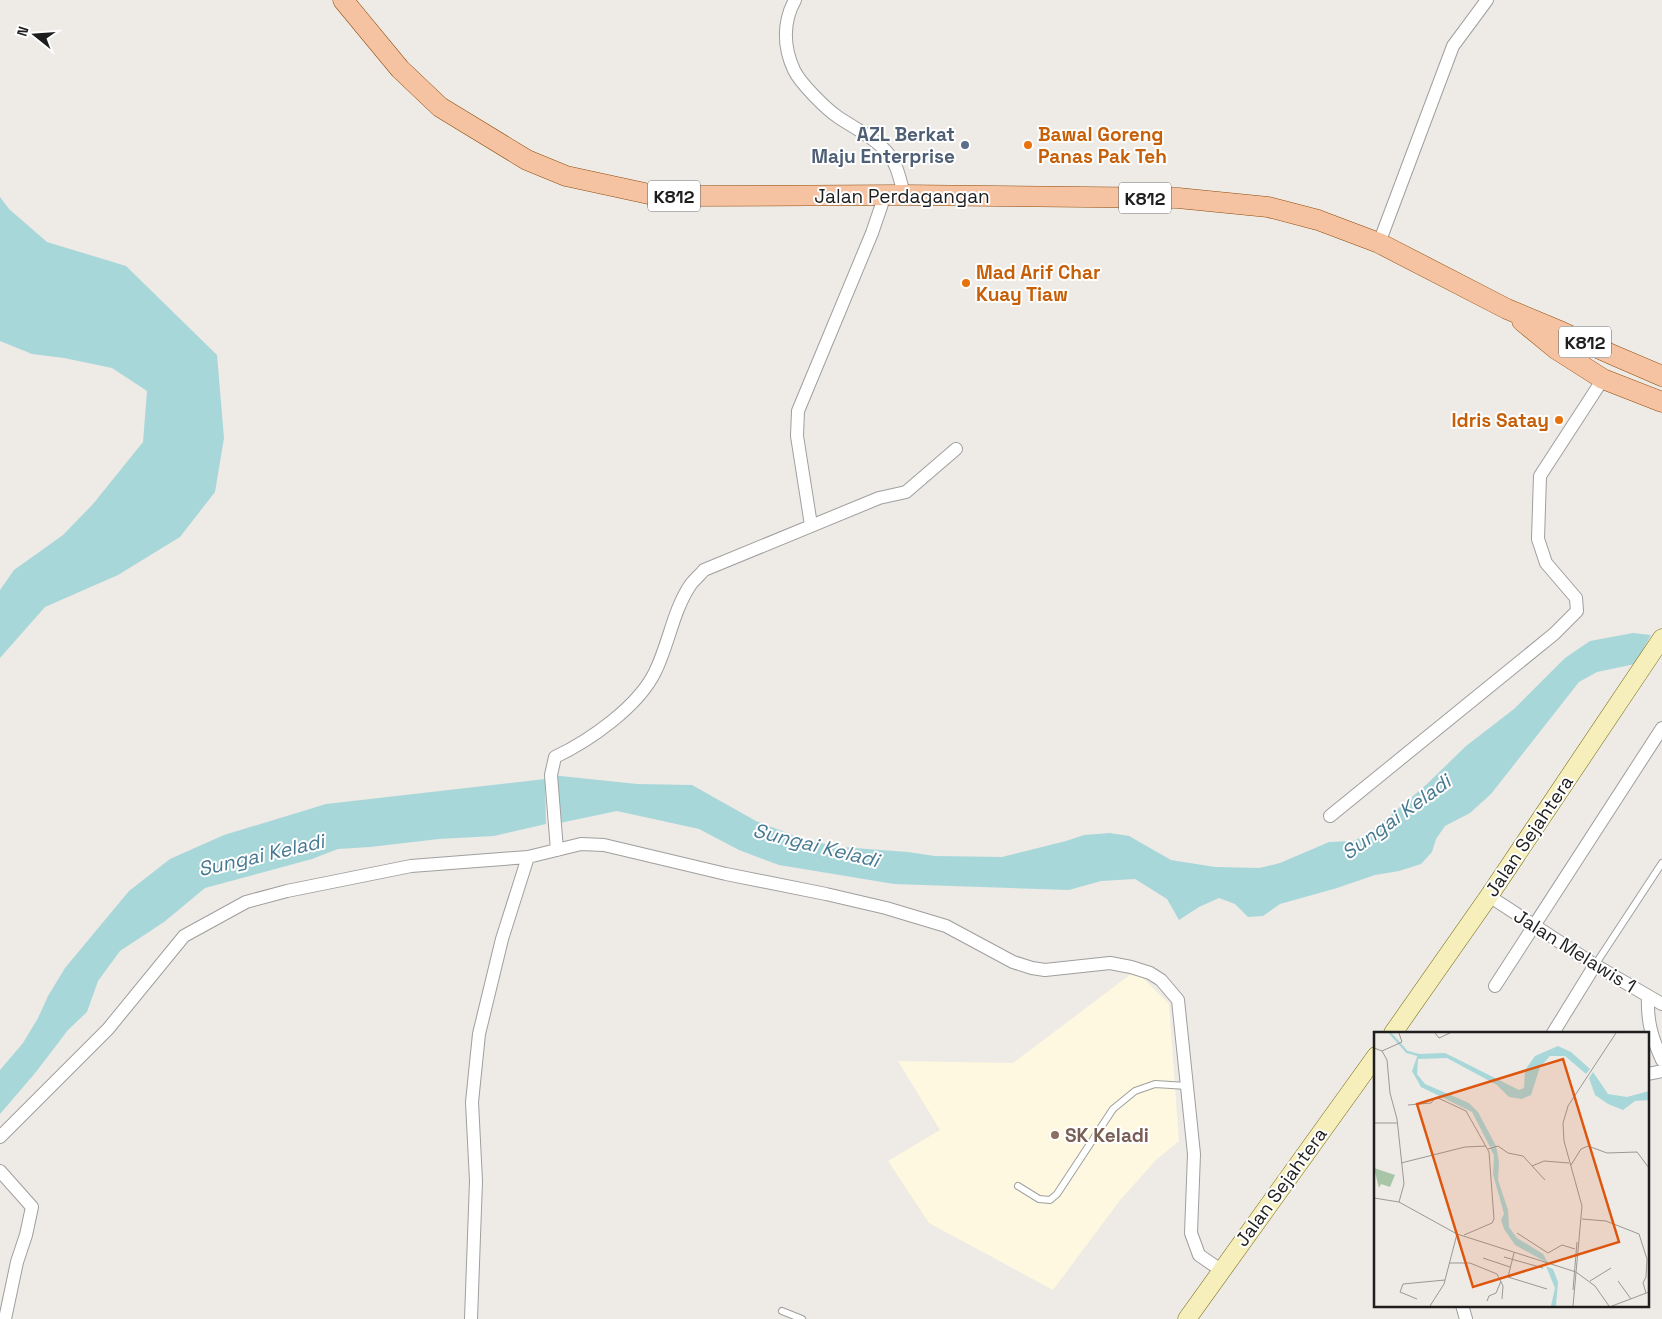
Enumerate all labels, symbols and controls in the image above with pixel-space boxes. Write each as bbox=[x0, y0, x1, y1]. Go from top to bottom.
north arrow bbox=[10, 10, 60, 60]
text: N bbox=[13, 24, 33, 38]
place label: AZL Berkat Maju Enterprise bbox=[811, 122, 955, 169]
place label: Bawal Goreng Panas Pak Teh bbox=[1038, 122, 1167, 169]
marker: AZL Berkat Maju Enterprise bbox=[959, 139, 971, 151]
marker: Bawal Goreng Panas Pak Teh bbox=[1022, 139, 1034, 151]
road number: K812 bbox=[648, 180, 700, 212]
road number: K812 bbox=[1119, 182, 1171, 214]
street label: Jalan Perdagangan bbox=[814, 184, 990, 209]
place label: Mad Arif Char Kuay Tiaw bbox=[976, 260, 1100, 307]
marker: Mad Arif Char Kuay Tiaw bbox=[960, 277, 972, 289]
road number: K812 bbox=[1559, 327, 1611, 358]
place label: Idris Satay bbox=[1452, 408, 1549, 433]
marker: Idris Satay bbox=[1553, 414, 1565, 426]
water label: Sungai Keladi bbox=[1336, 767, 1457, 865]
street label: Jalan Sejahtera bbox=[1479, 770, 1579, 901]
water label: Sungai Keladi bbox=[750, 817, 884, 874]
water label: Sungai Keladi bbox=[195, 827, 329, 882]
street label: Jalan Melawis 1 bbox=[1509, 903, 1641, 999]
inset map bbox=[1374, 1032, 1650, 1306]
place label: SK Keladi bbox=[1065, 1123, 1149, 1148]
street label: Jalan Sejahtera bbox=[1229, 1123, 1333, 1251]
marker: SK Keladi bbox=[1049, 1129, 1061, 1141]

